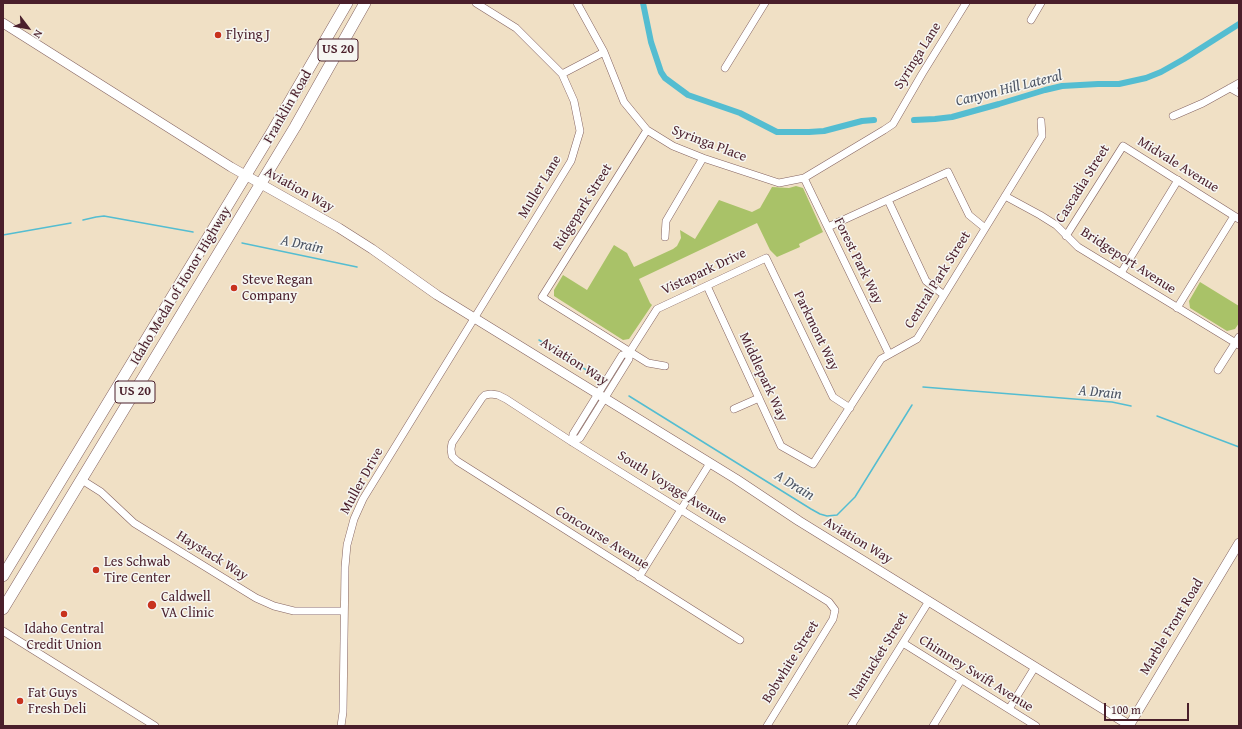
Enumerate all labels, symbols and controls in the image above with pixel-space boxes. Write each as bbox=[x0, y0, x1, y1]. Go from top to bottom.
north arrow bbox=[8, 8, 48, 48]
street label: Syringa Lane bbox=[891, 19, 945, 93]
text: N bbox=[29, 27, 47, 42]
place label: Flying J bbox=[226, 27, 270, 43]
marker: Flying J bbox=[213, 30, 223, 40]
road number: US 20 bbox=[318, 39, 358, 61]
street label: Franklin Road bbox=[260, 67, 316, 147]
water label: Canyon Hill Lateral bbox=[954, 67, 1064, 111]
street label: Syringa Place bbox=[669, 122, 749, 166]
street label: Midvale Avenue bbox=[1134, 133, 1222, 197]
street label: Cascadia Street bbox=[1052, 142, 1114, 226]
street label: Muller Lane bbox=[515, 153, 565, 221]
street label: Ridgepark Street bbox=[550, 161, 616, 253]
street label: Aviation Way bbox=[261, 164, 337, 216]
street label: Idaho Medal of Honor Highway bbox=[127, 204, 235, 368]
street label: Forest Park Way bbox=[830, 215, 886, 307]
street label: Bridgeport Avenue bbox=[1077, 224, 1179, 298]
street label: Central Park Street bbox=[901, 228, 975, 332]
water label: A Drain bbox=[279, 232, 325, 258]
street label: Vistapark Drive bbox=[659, 245, 749, 299]
place label: Steve Regan Company bbox=[242, 272, 313, 304]
marker: Steve Regan Company bbox=[229, 283, 239, 293]
street label: Parkmont Way bbox=[790, 288, 842, 374]
street label: Middlepark Way bbox=[735, 330, 791, 424]
street label: Aviation Way bbox=[537, 334, 611, 390]
road number: US 20 bbox=[115, 381, 155, 403]
water label: A Drain bbox=[1078, 382, 1122, 404]
street label: Muller Drive bbox=[337, 445, 387, 517]
street label: South Voyage Avenue bbox=[614, 448, 730, 528]
water label: A Drain bbox=[771, 467, 817, 505]
street label: Concourse Avenue bbox=[552, 502, 652, 574]
street label: Aviation Way bbox=[821, 514, 895, 568]
street label: Haystack Way bbox=[173, 527, 251, 585]
place label: Les Schwab Tire Center bbox=[104, 554, 170, 586]
marker: Les Schwab Tire Center bbox=[91, 565, 101, 575]
street label: Marble Front Road bbox=[1137, 576, 1207, 678]
place label: Caldwell VA Clinic bbox=[161, 589, 214, 622]
marker: Caldwell VA Clinic bbox=[146, 599, 158, 611]
marker: Idaho Central Credit Union bbox=[59, 609, 69, 619]
street label: Nantucket Street bbox=[846, 610, 912, 702]
street label: Bobwhite Street bbox=[759, 618, 823, 706]
place label: Idaho Central Credit Union bbox=[24, 621, 104, 654]
street label: Chimney Swift Avenue bbox=[916, 632, 1036, 716]
place label: Fat Guys Fresh Deli bbox=[28, 685, 86, 718]
scale bar bbox=[1106, 695, 1191, 721]
marker: Fat Guys Fresh Deli bbox=[15, 696, 25, 706]
text: 100 m bbox=[1111, 701, 1141, 718]

